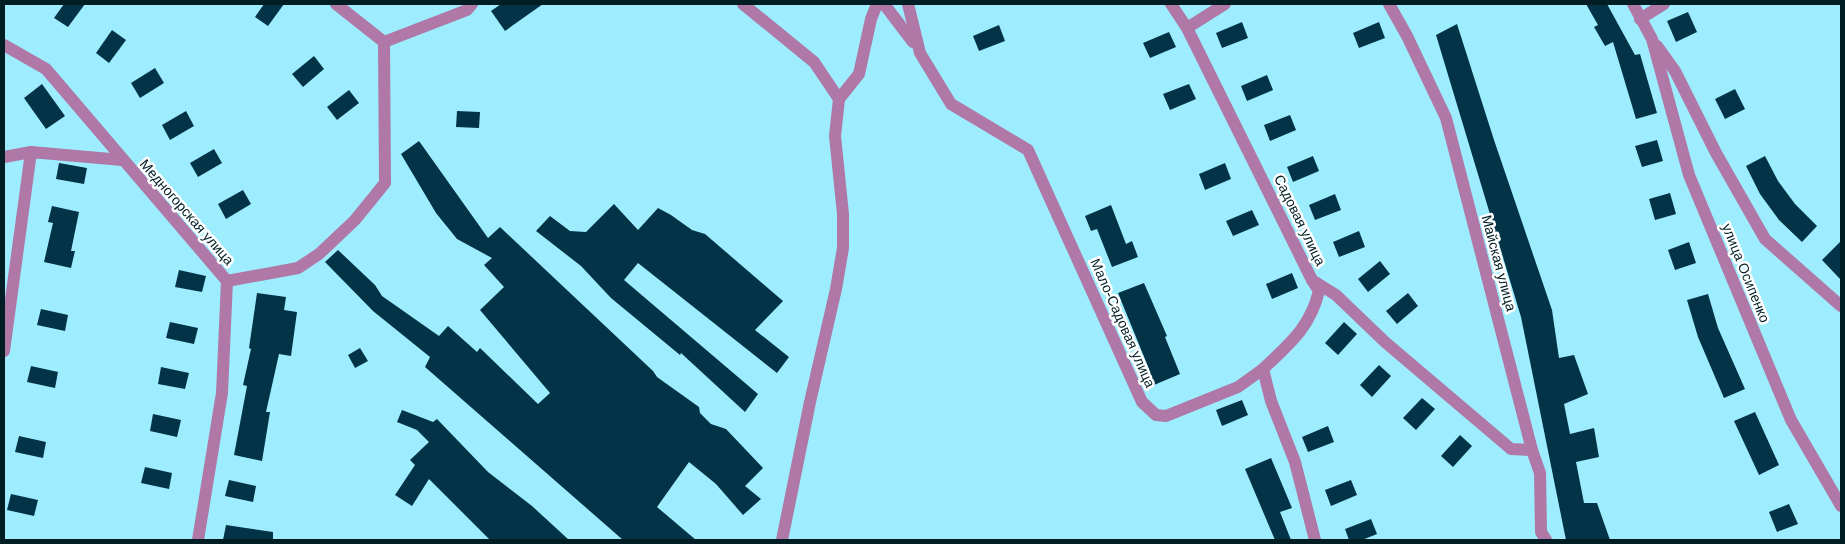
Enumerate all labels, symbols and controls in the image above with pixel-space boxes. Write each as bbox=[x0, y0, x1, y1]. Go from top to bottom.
street label: Медногорская улица bbox=[137, 156, 237, 268]
street label: Садовая улица bbox=[1271, 172, 1329, 268]
street label: Майская улица bbox=[1479, 213, 1520, 313]
street label: улица Осипенко bbox=[1719, 221, 1773, 325]
street label: Мало-Садовая улица bbox=[1087, 256, 1159, 390]

